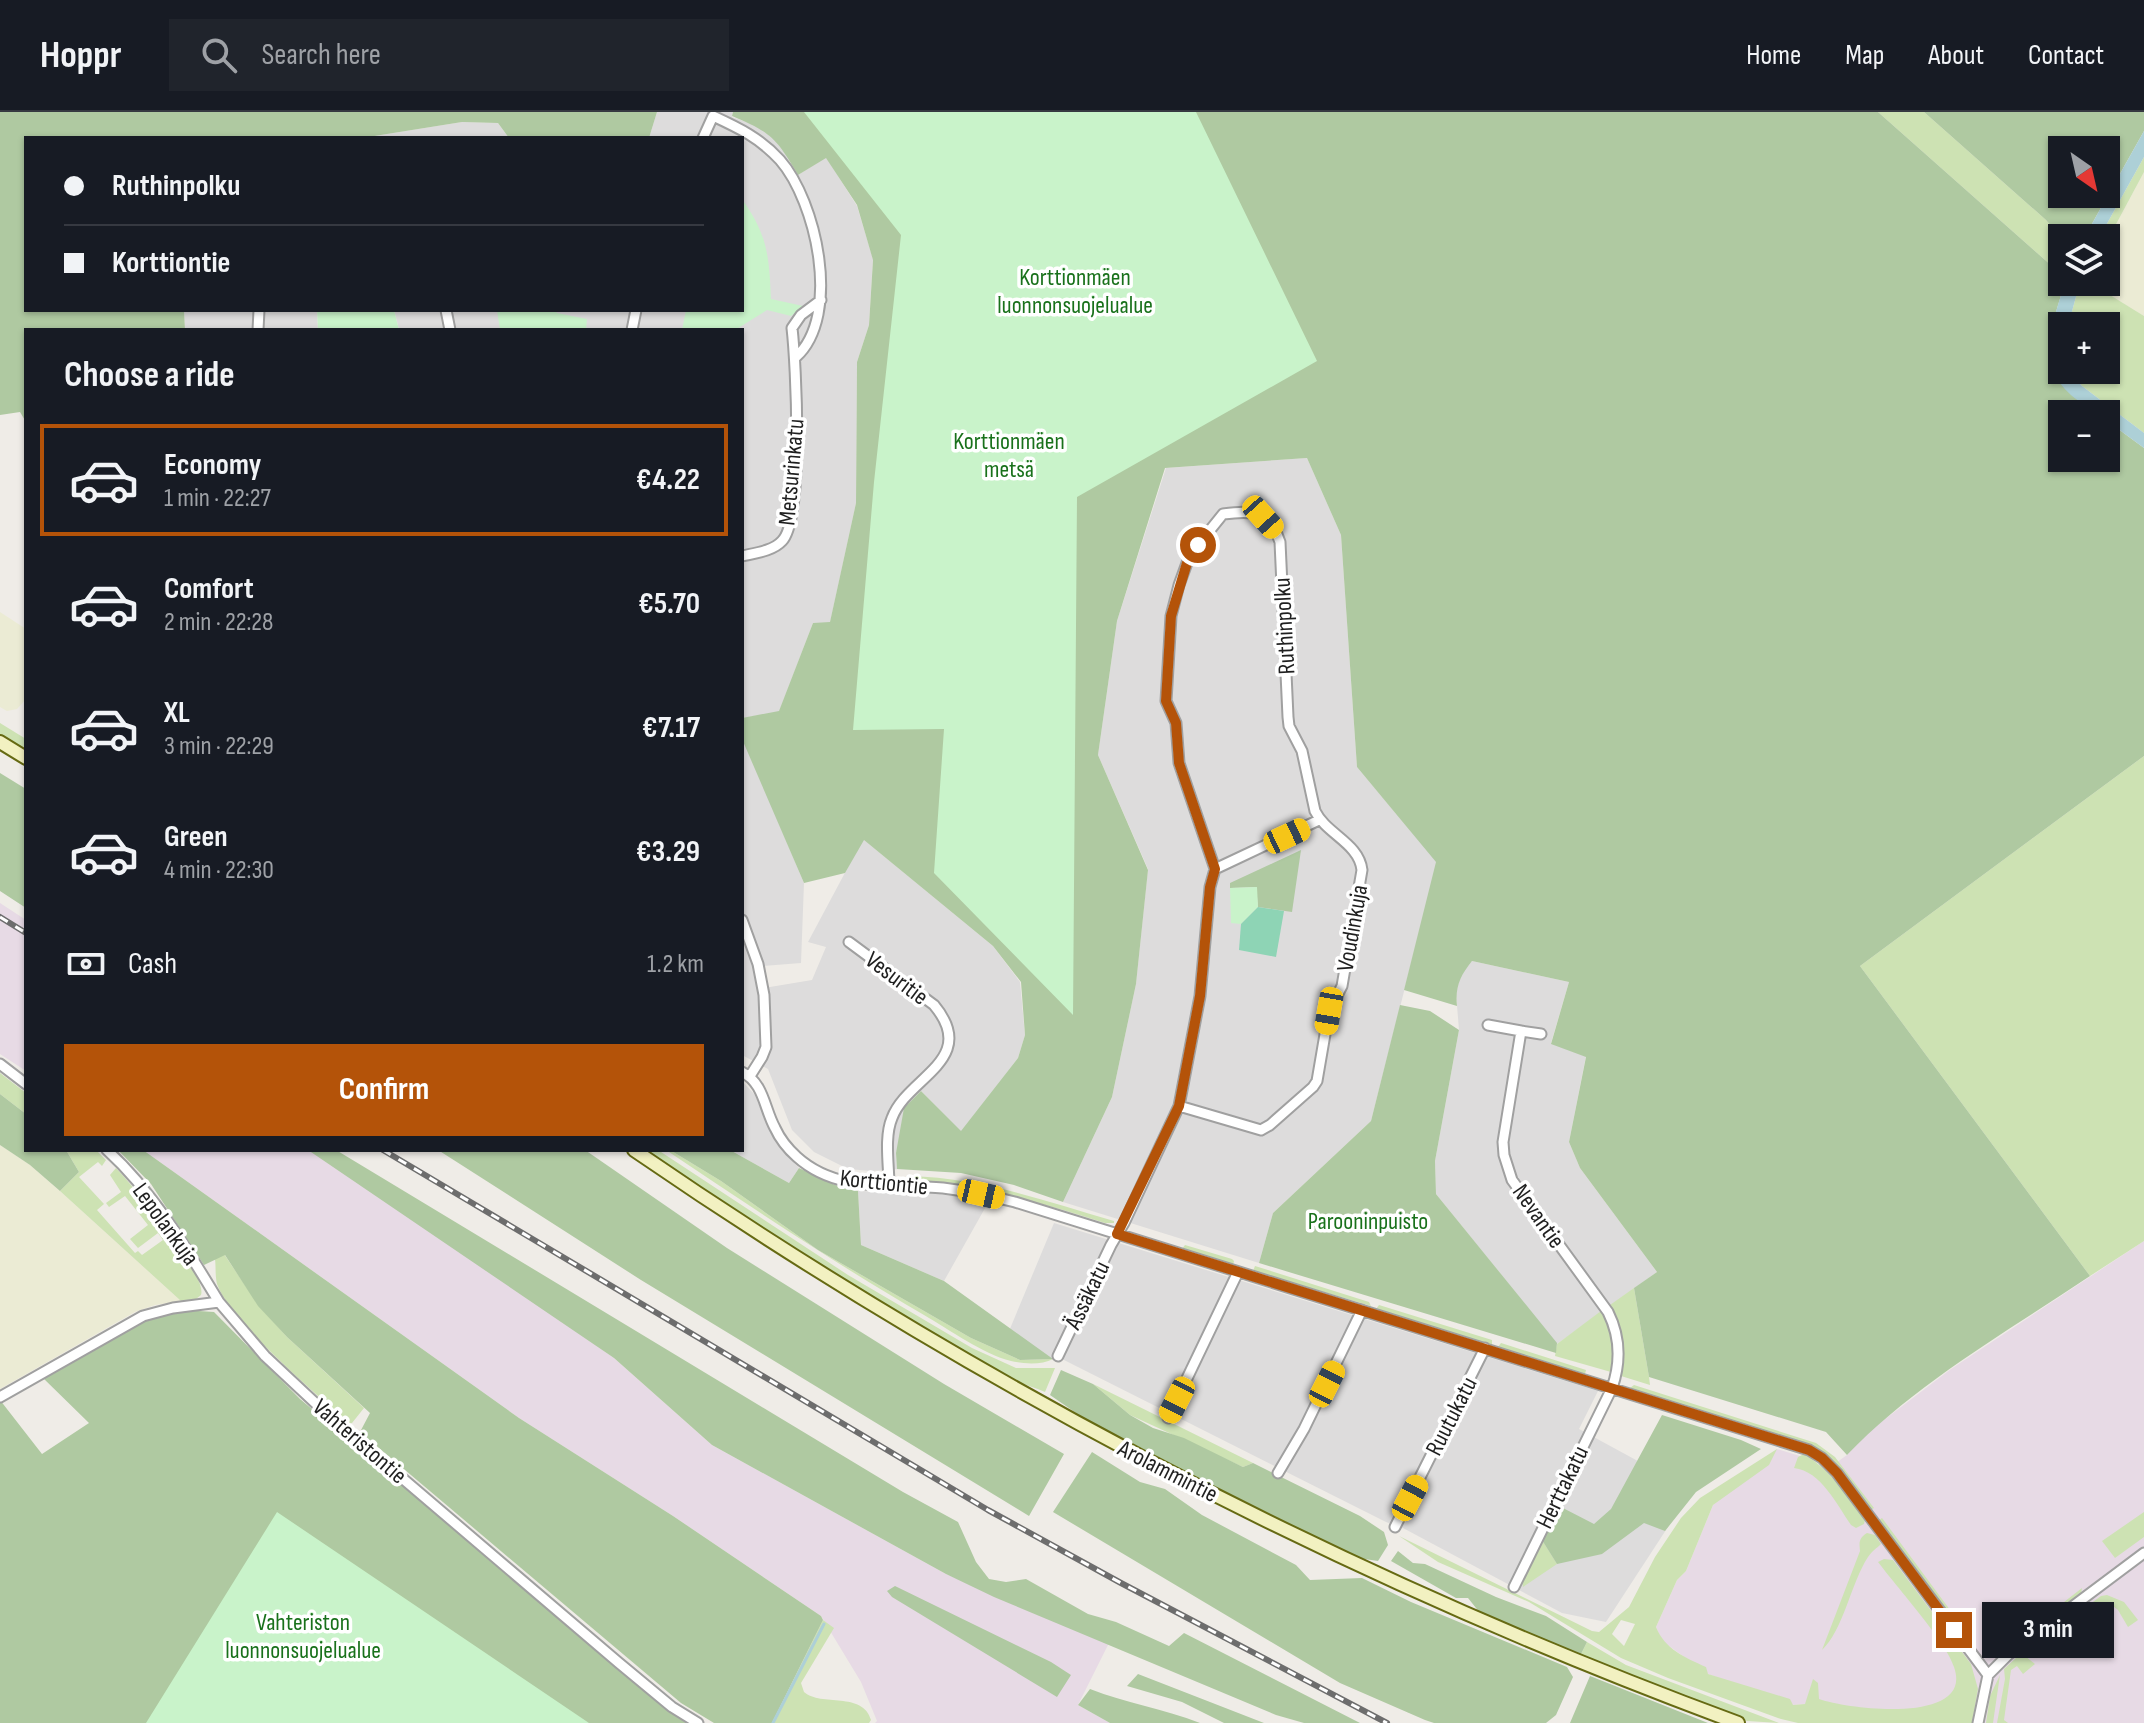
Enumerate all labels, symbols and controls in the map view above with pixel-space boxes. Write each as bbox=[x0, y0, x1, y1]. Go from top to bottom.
search box bbox=[169, 19, 729, 91]
text: Hoppr bbox=[40, 33, 121, 78]
icon: search bbox=[197, 33, 241, 77]
text: Search here bbox=[261, 37, 381, 73]
text: Home bbox=[1746, 39, 1801, 72]
text: Map bbox=[1845, 39, 1884, 72]
text: About bbox=[1928, 39, 1984, 72]
text: Contact bbox=[2028, 39, 2104, 72]
north arrow bbox=[2048, 136, 2120, 208]
map controls bbox=[2048, 136, 2120, 472]
text: Ruthinpolku bbox=[112, 168, 240, 204]
button: layers bbox=[2048, 224, 2120, 296]
text: Korttiontie bbox=[112, 245, 230, 281]
park label: Korttionmäen luonnonsuojelualue bbox=[997, 263, 1153, 320]
button: + bbox=[2048, 312, 2120, 384]
text: Choose a ride bbox=[64, 354, 235, 397]
button: − bbox=[2048, 400, 2120, 472]
street label: Metsurinkatu bbox=[772, 417, 811, 527]
park label: Korttionmäen metsä bbox=[953, 427, 1065, 484]
icon: car bbox=[68, 444, 140, 516]
text: Economy bbox=[164, 447, 261, 483]
text: €4.22 bbox=[636, 462, 700, 498]
text: 1 min · 22:27 bbox=[164, 483, 271, 514]
car bbox=[1238, 491, 1288, 543]
route start bbox=[1180, 527, 1216, 563]
icon: car bbox=[68, 568, 140, 640]
text: Comfort bbox=[164, 571, 254, 607]
street label: Ruthinpolku bbox=[1267, 577, 1302, 675]
text: €5.70 bbox=[638, 586, 700, 622]
text: 2 min · 22:28 bbox=[164, 607, 273, 638]
icon: car bbox=[68, 692, 140, 764]
text: XL bbox=[164, 695, 190, 731]
text: €7.17 bbox=[642, 710, 700, 746]
text: 3 min · 22:29 bbox=[164, 731, 274, 762]
car bbox=[1260, 815, 1314, 857]
icon: car bbox=[68, 816, 140, 888]
text: Green bbox=[164, 819, 228, 855]
text: €3.29 bbox=[636, 834, 700, 870]
text: 4 min · 22:30 bbox=[164, 855, 274, 886]
street label: Voudinkuja bbox=[1331, 882, 1374, 974]
icon: cash bbox=[64, 942, 108, 986]
street label: Vesuritie bbox=[860, 945, 934, 1011]
text: Cash bbox=[128, 946, 177, 982]
text: 1.2 km bbox=[647, 949, 704, 980]
car bbox=[1313, 985, 1345, 1037]
button: Confirm bbox=[64, 1044, 704, 1136]
street label: Korttiontie bbox=[838, 1163, 929, 1202]
street label: Lepolankuja bbox=[126, 1177, 205, 1271]
car bbox=[955, 1177, 1007, 1211]
street label: Nevantie bbox=[1506, 1179, 1571, 1254]
park label: Parooninpuisto bbox=[1308, 1207, 1428, 1236]
street label: Ässäkatu bbox=[1058, 1256, 1116, 1335]
car bbox=[1305, 1357, 1349, 1411]
street label: Ruutukatu bbox=[1419, 1372, 1483, 1460]
car bbox=[1155, 1373, 1199, 1427]
street label: Vahteristontie bbox=[307, 1393, 413, 1490]
street label: Arolammintie bbox=[1112, 1434, 1222, 1509]
street label: Herttakatu bbox=[1530, 1441, 1595, 1533]
car bbox=[1388, 1471, 1432, 1525]
callout: 3 min bbox=[1982, 1602, 2114, 1658]
park label: Vahteriston luonnonsuojelualue bbox=[225, 1608, 381, 1665]
route end bbox=[1936, 1612, 1972, 1648]
text: 3 min bbox=[2023, 1614, 2073, 1645]

